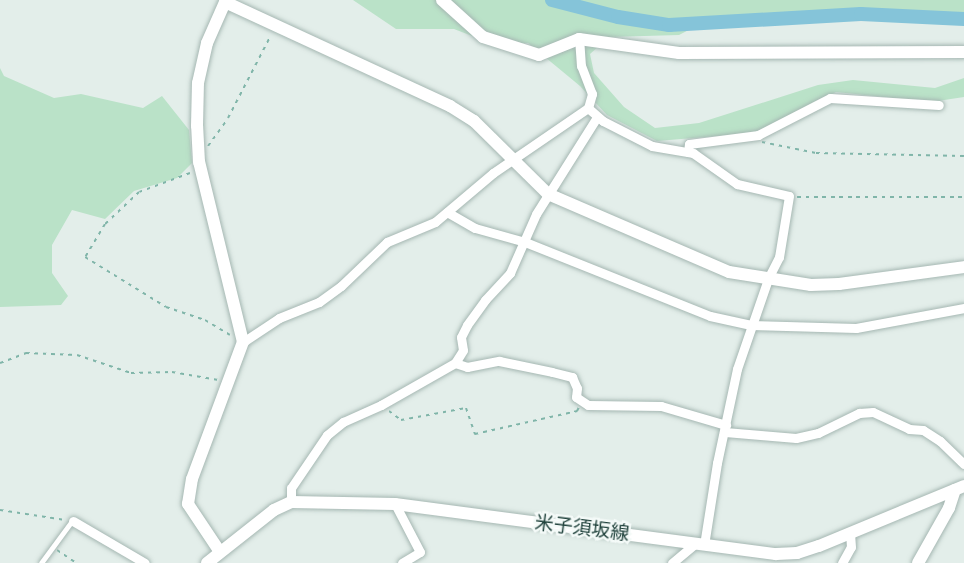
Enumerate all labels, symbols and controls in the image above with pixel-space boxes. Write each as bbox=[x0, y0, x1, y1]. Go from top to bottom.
street label: 米子須坂線 bbox=[533, 512, 631, 546]

